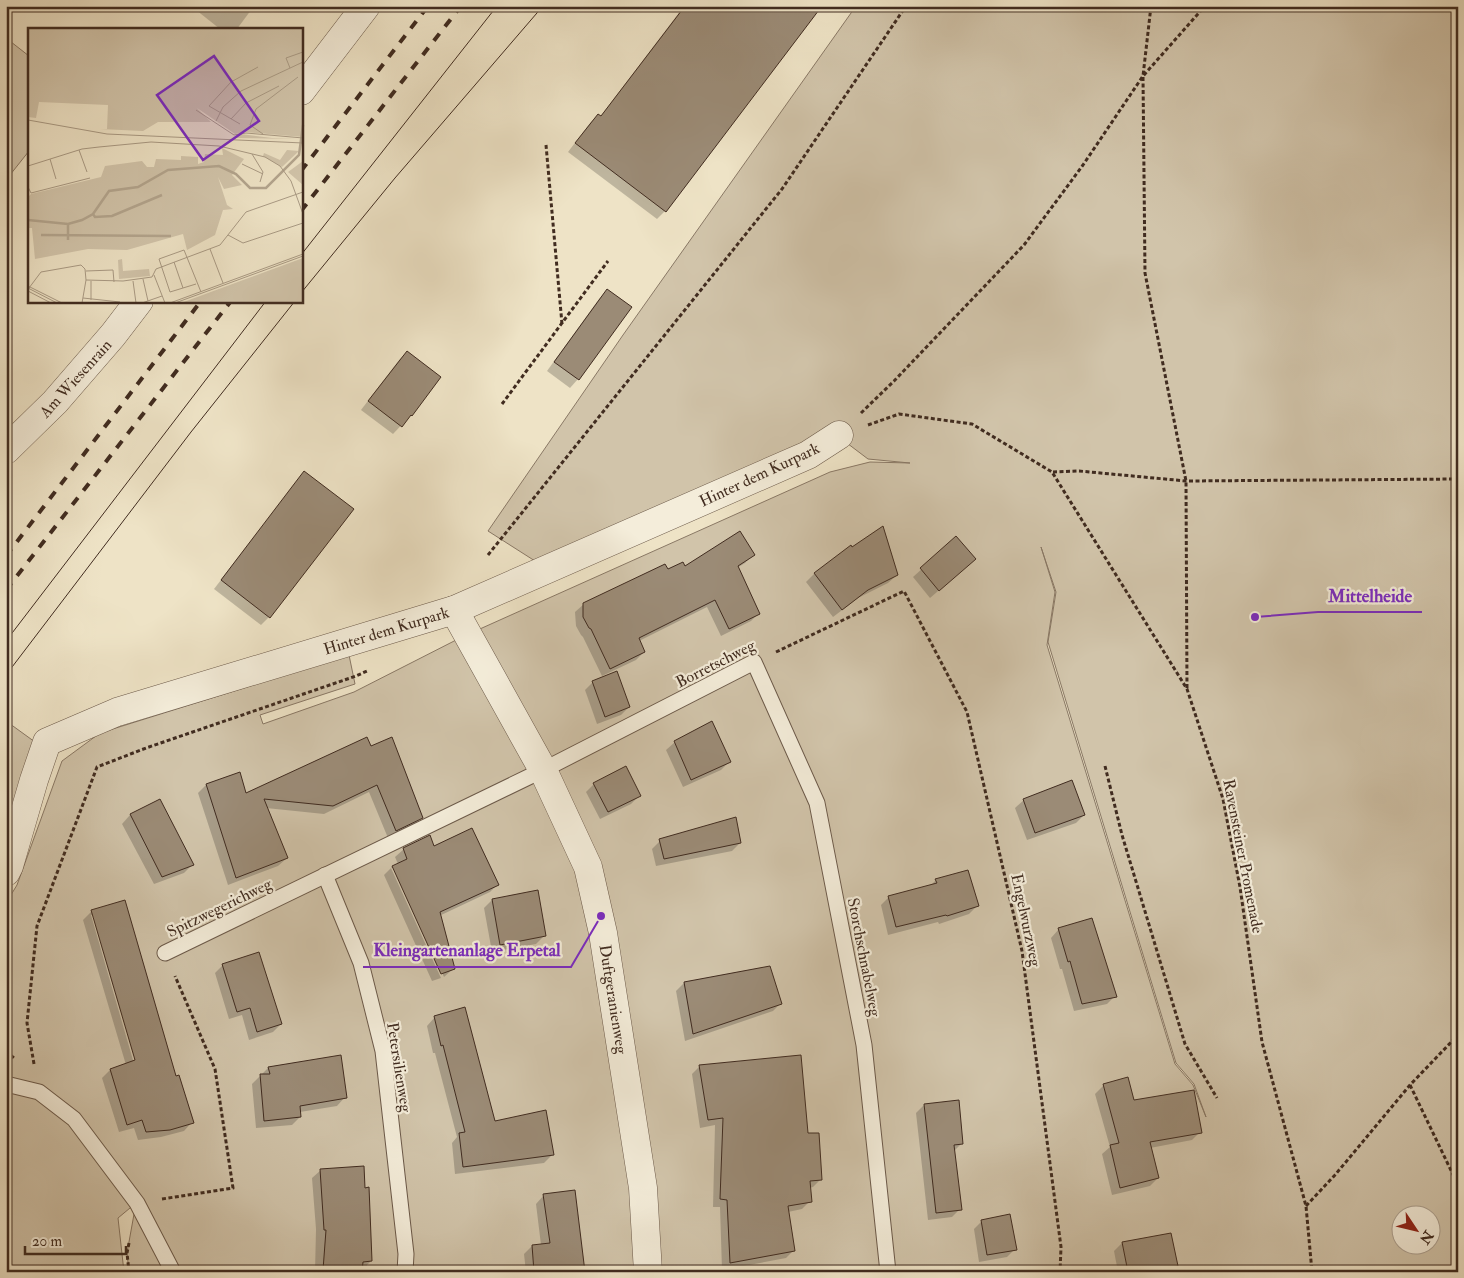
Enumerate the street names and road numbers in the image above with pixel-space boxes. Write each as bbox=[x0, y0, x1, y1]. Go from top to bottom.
street label: Am Wiesenrain bbox=[35, 335, 116, 423]
street label: Hinter dem Kurpark bbox=[696, 438, 823, 512]
street label: Hinter dem Kurpark bbox=[321, 602, 452, 661]
street label: Borretschweg bbox=[672, 635, 759, 692]
street label: Ravensteiner Promenade bbox=[1218, 777, 1268, 935]
street label: Engelwurzweg bbox=[1006, 872, 1046, 970]
street label: Spitzwegerichweg bbox=[164, 873, 277, 943]
street label: Storchschnabelweg bbox=[843, 896, 886, 1019]
street label: Duftgeranienweg bbox=[595, 943, 632, 1056]
street label: Petersilienweg bbox=[382, 1021, 416, 1115]

